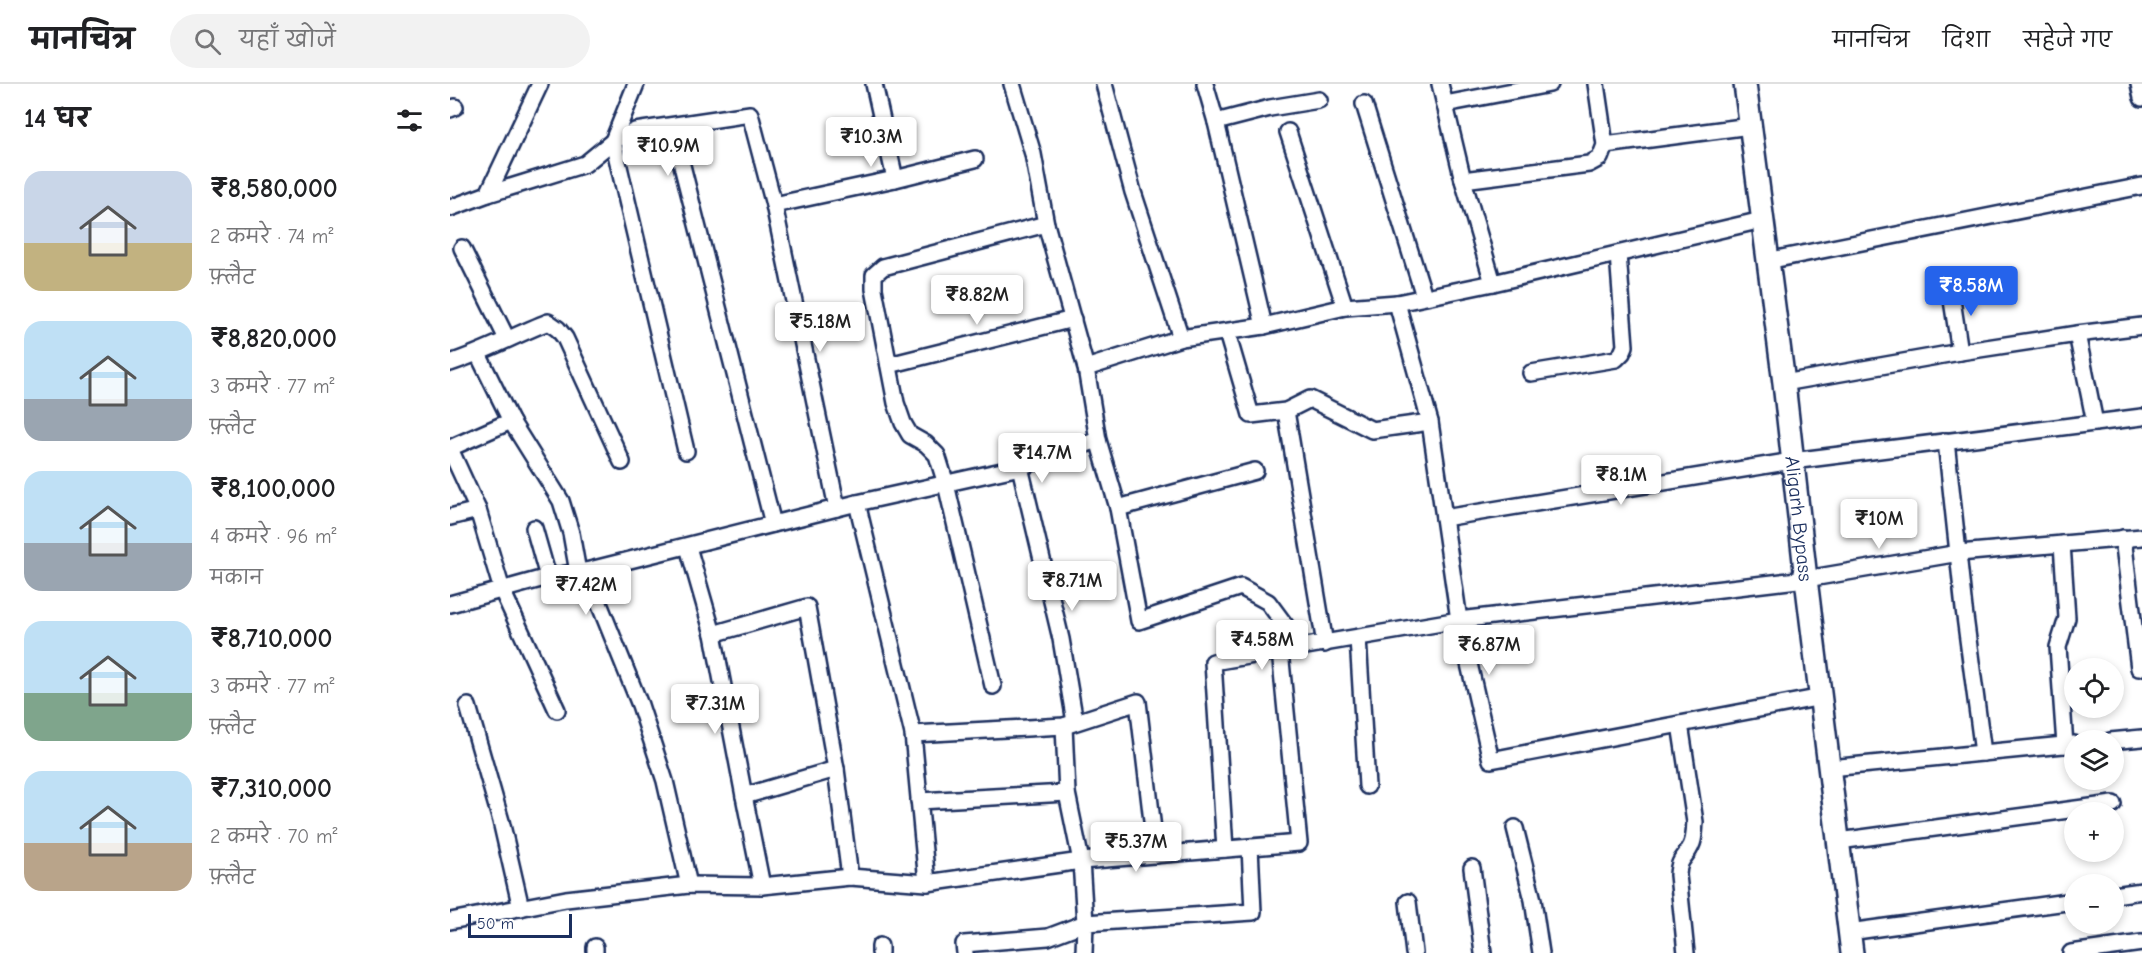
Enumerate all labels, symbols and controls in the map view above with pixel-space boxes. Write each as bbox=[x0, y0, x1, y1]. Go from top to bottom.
search box bbox=[170, 14, 590, 68]
text: मानचित्र bbox=[30, 24, 134, 56]
icon: search bbox=[191, 25, 224, 58]
text: यहाँ खोजें bbox=[239, 27, 336, 53]
text: मानचित्र bbox=[1832, 28, 1910, 52]
text: दिशा bbox=[1943, 28, 1990, 52]
text: सहेजे गए bbox=[2023, 28, 2112, 52]
text: 14 घर bbox=[24, 104, 90, 134]
icon: filters bbox=[393, 104, 426, 137]
pin: ₹10.3M bbox=[822, 117, 920, 168]
text: ₹10.3M bbox=[840, 125, 902, 148]
pin: ₹10.9M bbox=[619, 126, 717, 177]
text: ₹10.9M bbox=[636, 134, 700, 157]
text: ₹8,580,000 bbox=[210, 174, 338, 204]
icon: home bbox=[72, 195, 144, 267]
text: 2 कमरे · 74 m² bbox=[210, 225, 333, 248]
text: फ़्लैट bbox=[210, 266, 256, 289]
pin: ₹8.58M bbox=[1922, 266, 2020, 317]
text: ₹8.58M bbox=[1939, 274, 2003, 297]
pin: ₹8.82M bbox=[928, 275, 1026, 326]
text: ₹8.82M bbox=[945, 283, 1009, 306]
pin: ₹5.18M bbox=[771, 302, 869, 353]
text: ₹5.18M bbox=[789, 310, 851, 333]
text: ₹8,820,000 bbox=[210, 324, 337, 354]
icon: home bbox=[72, 345, 144, 417]
text: 3 कमरे · 77 m² bbox=[210, 375, 334, 398]
text: फ़्लैट bbox=[210, 416, 256, 439]
pin: ₹14.7M bbox=[993, 433, 1091, 484]
text: ₹14.7M bbox=[1012, 441, 1072, 464]
pin: ₹8.1M bbox=[1579, 455, 1663, 506]
street label: Aligarh Bypass bbox=[1780, 455, 1817, 582]
text: ₹8.1M bbox=[1595, 463, 1647, 486]
text: ₹8,100,000 bbox=[210, 474, 336, 504]
icon: home bbox=[72, 495, 144, 567]
pin: ₹10M bbox=[1843, 499, 1915, 550]
text: ₹10M bbox=[1854, 507, 1904, 530]
text: 4 कमरे · 96 m² bbox=[210, 525, 337, 548]
pin: ₹8.71M bbox=[1023, 561, 1121, 612]
pin: ₹7.42M bbox=[537, 565, 635, 616]
text: मकान bbox=[210, 566, 263, 589]
text: ₹8.71M bbox=[1042, 569, 1102, 592]
text: ₹7.42M bbox=[555, 573, 617, 596]
pin: ₹4.58M bbox=[1213, 620, 1311, 671]
text: ₹8,710,000 bbox=[210, 624, 333, 654]
pin: ₹6.87M bbox=[1440, 625, 1538, 676]
text: ₹4.58M bbox=[1230, 628, 1294, 651]
text: ₹6.87M bbox=[1457, 633, 1521, 656]
icon: home bbox=[72, 645, 144, 717]
map controls bbox=[2064, 658, 2124, 934]
button: locate bbox=[2064, 658, 2124, 718]
text: 3 कमरे · 77 m² bbox=[210, 675, 334, 698]
pin: ₹7.31M bbox=[666, 684, 764, 735]
text: ₹7.31M bbox=[685, 692, 745, 715]
text: फ़्लैट bbox=[210, 716, 256, 739]
button: layers bbox=[2064, 730, 2124, 790]
text: ₹7,310,000 bbox=[210, 774, 332, 804]
icon: home bbox=[72, 795, 144, 867]
button: + bbox=[2064, 802, 2124, 862]
pin: ₹5.37M bbox=[1087, 822, 1185, 873]
text: 2 कमरे · 70 m² bbox=[210, 825, 337, 848]
text: ₹5.37M bbox=[1105, 830, 1167, 853]
text: फ़्लैट bbox=[210, 866, 256, 889]
button: − bbox=[2064, 874, 2124, 934]
scale bar bbox=[468, 911, 572, 938]
text: 50 m bbox=[477, 915, 514, 933]

